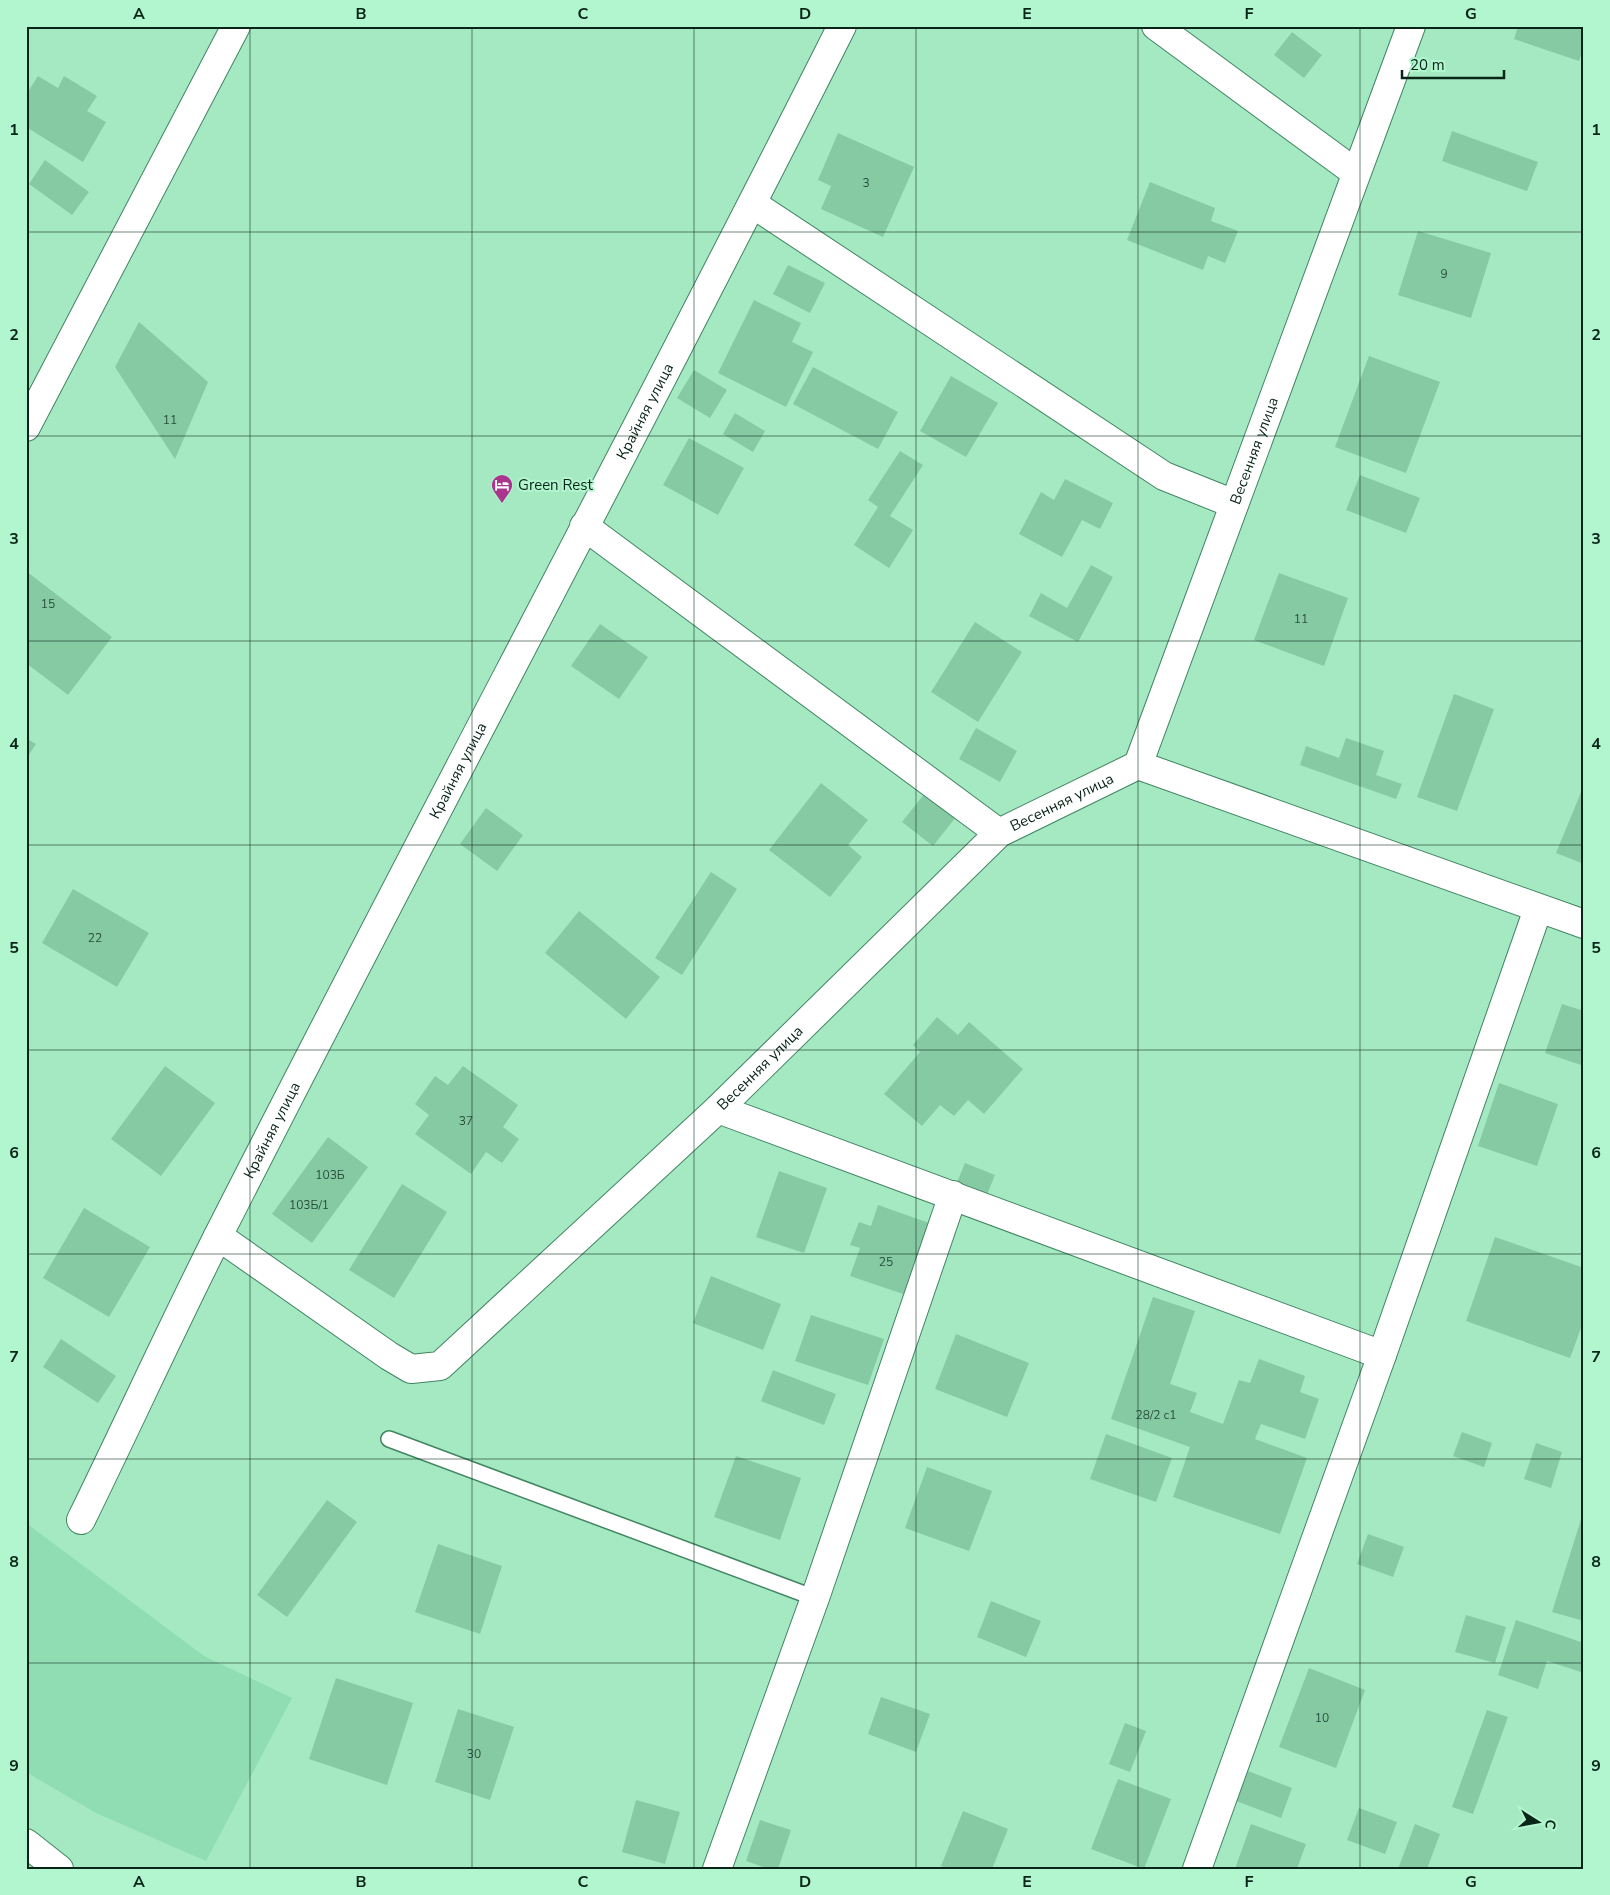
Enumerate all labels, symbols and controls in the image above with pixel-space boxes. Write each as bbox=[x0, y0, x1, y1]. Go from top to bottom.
text: A bbox=[133, 3, 145, 25]
text: B bbox=[355, 3, 367, 25]
text: C bbox=[578, 3, 589, 25]
text: D bbox=[799, 3, 811, 25]
text: E bbox=[1022, 3, 1032, 25]
text: F bbox=[1245, 3, 1254, 25]
text: G bbox=[1465, 3, 1477, 25]
scale bar bbox=[1402, 48, 1505, 80]
text: 20 m bbox=[1410, 55, 1445, 75]
text: 1 bbox=[9, 119, 19, 141]
text: 1 bbox=[1591, 119, 1601, 141]
house number: 3 bbox=[862, 175, 870, 191]
house number: 9 bbox=[1440, 266, 1448, 282]
text: 2 bbox=[9, 324, 19, 346]
text: 2 bbox=[1591, 324, 1601, 346]
street label: Крайняя улица bbox=[612, 360, 678, 463]
street label: Весенняя улица bbox=[1225, 394, 1283, 507]
house number: 11 bbox=[163, 412, 177, 428]
hotel icon: Green Rest bbox=[490, 473, 514, 504]
place label: Green Rest bbox=[518, 475, 593, 495]
text: 3 bbox=[9, 528, 19, 550]
text: 3 bbox=[1591, 528, 1601, 550]
house number: 15 bbox=[41, 596, 55, 612]
house number: 11 bbox=[1294, 611, 1308, 627]
street label: Крайняя улица bbox=[425, 719, 491, 822]
text: 4 bbox=[9, 733, 19, 755]
text: 4 bbox=[1591, 733, 1601, 755]
street label: Весенняя улица bbox=[1007, 768, 1117, 836]
house number: 22 bbox=[88, 930, 102, 946]
text: 5 bbox=[9, 937, 19, 959]
text: 5 bbox=[1591, 937, 1601, 959]
street label: Весенняя улица bbox=[713, 1021, 807, 1115]
street label: Крайняя улица bbox=[239, 1078, 305, 1182]
house number: 37 bbox=[459, 1113, 473, 1129]
text: 6 bbox=[9, 1142, 19, 1164]
text: 6 bbox=[1591, 1142, 1601, 1164]
house number: 103Б bbox=[315, 1167, 345, 1183]
house number: 103Б/1 bbox=[289, 1197, 329, 1213]
house number: 25 bbox=[879, 1254, 893, 1270]
text: 7 bbox=[9, 1346, 19, 1368]
text: 7 bbox=[1591, 1346, 1601, 1368]
house number: 28/2 с1 bbox=[1136, 1407, 1176, 1423]
text: 8 bbox=[9, 1551, 19, 1573]
text: 8 bbox=[1591, 1551, 1601, 1573]
house number: 10 bbox=[1315, 1710, 1329, 1726]
house number: 30 bbox=[467, 1746, 481, 1762]
text: 9 bbox=[9, 1755, 19, 1777]
text: 9 bbox=[1591, 1755, 1601, 1777]
north arrow bbox=[1512, 1798, 1562, 1848]
text: С bbox=[1540, 1818, 1561, 1831]
text: A bbox=[133, 1871, 145, 1893]
text: B bbox=[355, 1871, 367, 1893]
text: C bbox=[578, 1871, 589, 1893]
text: D bbox=[799, 1871, 811, 1893]
text: E bbox=[1022, 1871, 1032, 1893]
text: F bbox=[1245, 1871, 1254, 1893]
text: G bbox=[1465, 1871, 1477, 1893]

